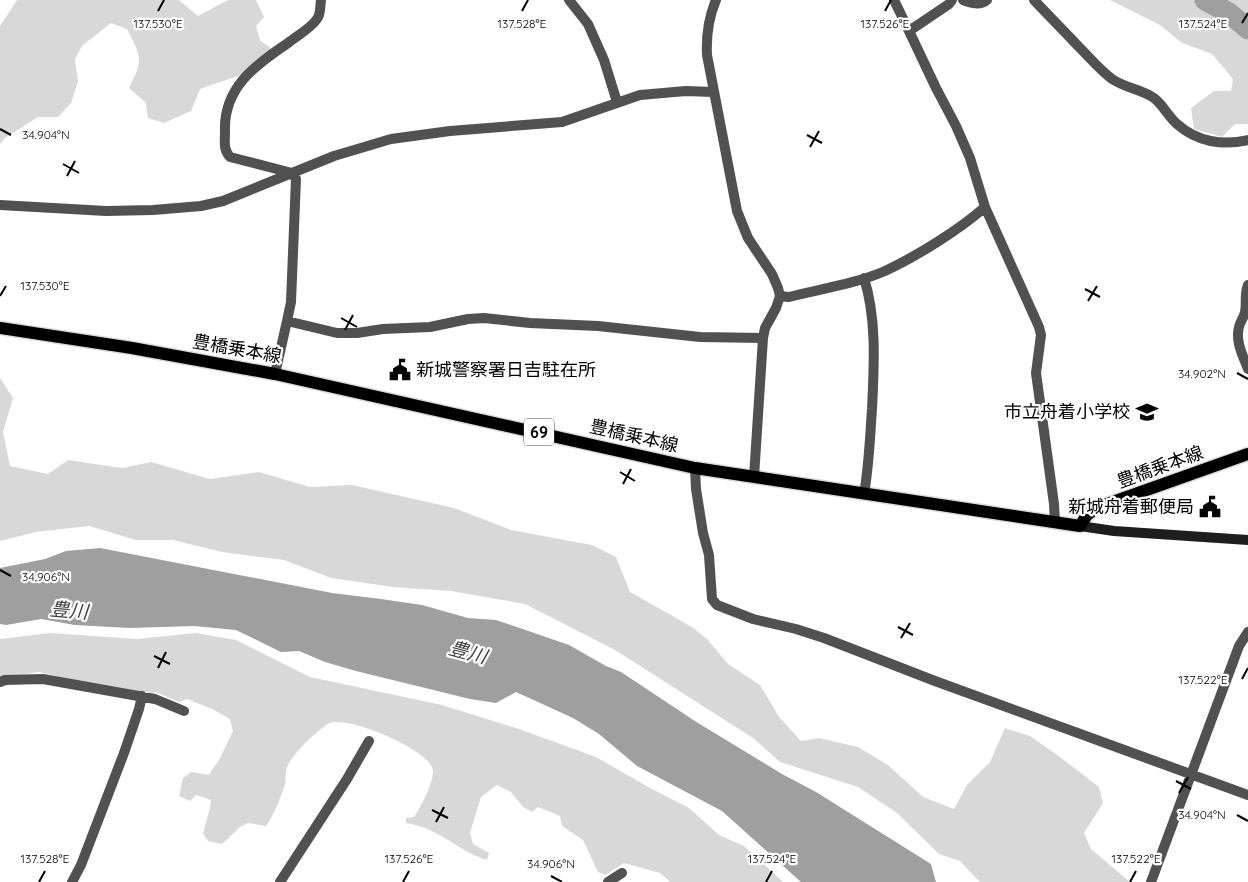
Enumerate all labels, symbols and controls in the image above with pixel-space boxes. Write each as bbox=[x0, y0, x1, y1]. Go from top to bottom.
text: 137.530°E bbox=[133, 16, 183, 31]
text: 137.528°E bbox=[498, 16, 547, 31]
text: 137.526°E bbox=[861, 16, 910, 31]
text: 137.524°E bbox=[1179, 16, 1227, 31]
text: 34.904°N bbox=[22, 127, 70, 142]
text: 137.530°E bbox=[20, 278, 70, 293]
street label: 豊橋乗本線 bbox=[191, 329, 283, 368]
public building icon: 新城警察署日吉駐在所 bbox=[387, 357, 413, 383]
place label: 新城警察署日吉駐在所 bbox=[416, 358, 596, 381]
text: 34.902°N bbox=[1178, 366, 1226, 381]
school or university icon: 市立舟着小学校 bbox=[1134, 399, 1160, 425]
place label: 市立舟着小学校 bbox=[1004, 400, 1130, 423]
street label: 豊橋乗本線 bbox=[588, 414, 681, 457]
road number: 69 bbox=[524, 418, 554, 446]
street label: 豊橋乗本線 bbox=[1114, 440, 1206, 493]
public building icon: 新城舟着郵便局 bbox=[1197, 494, 1223, 520]
place label: 新城舟着郵便局 bbox=[1068, 495, 1194, 518]
text: 34.906°N bbox=[22, 569, 70, 584]
water label: 豊川 bbox=[49, 596, 91, 624]
water label: 豊川 bbox=[447, 635, 491, 669]
text: 137.522°E bbox=[1179, 672, 1228, 687]
text: 34.904°N bbox=[1178, 807, 1226, 822]
text: 137.528°E bbox=[21, 851, 70, 866]
text: 137.526°E bbox=[385, 851, 434, 866]
text: 137.524°E bbox=[748, 851, 796, 866]
text: 137.522°E bbox=[1112, 851, 1161, 866]
text: 34.906°N bbox=[527, 856, 575, 871]

